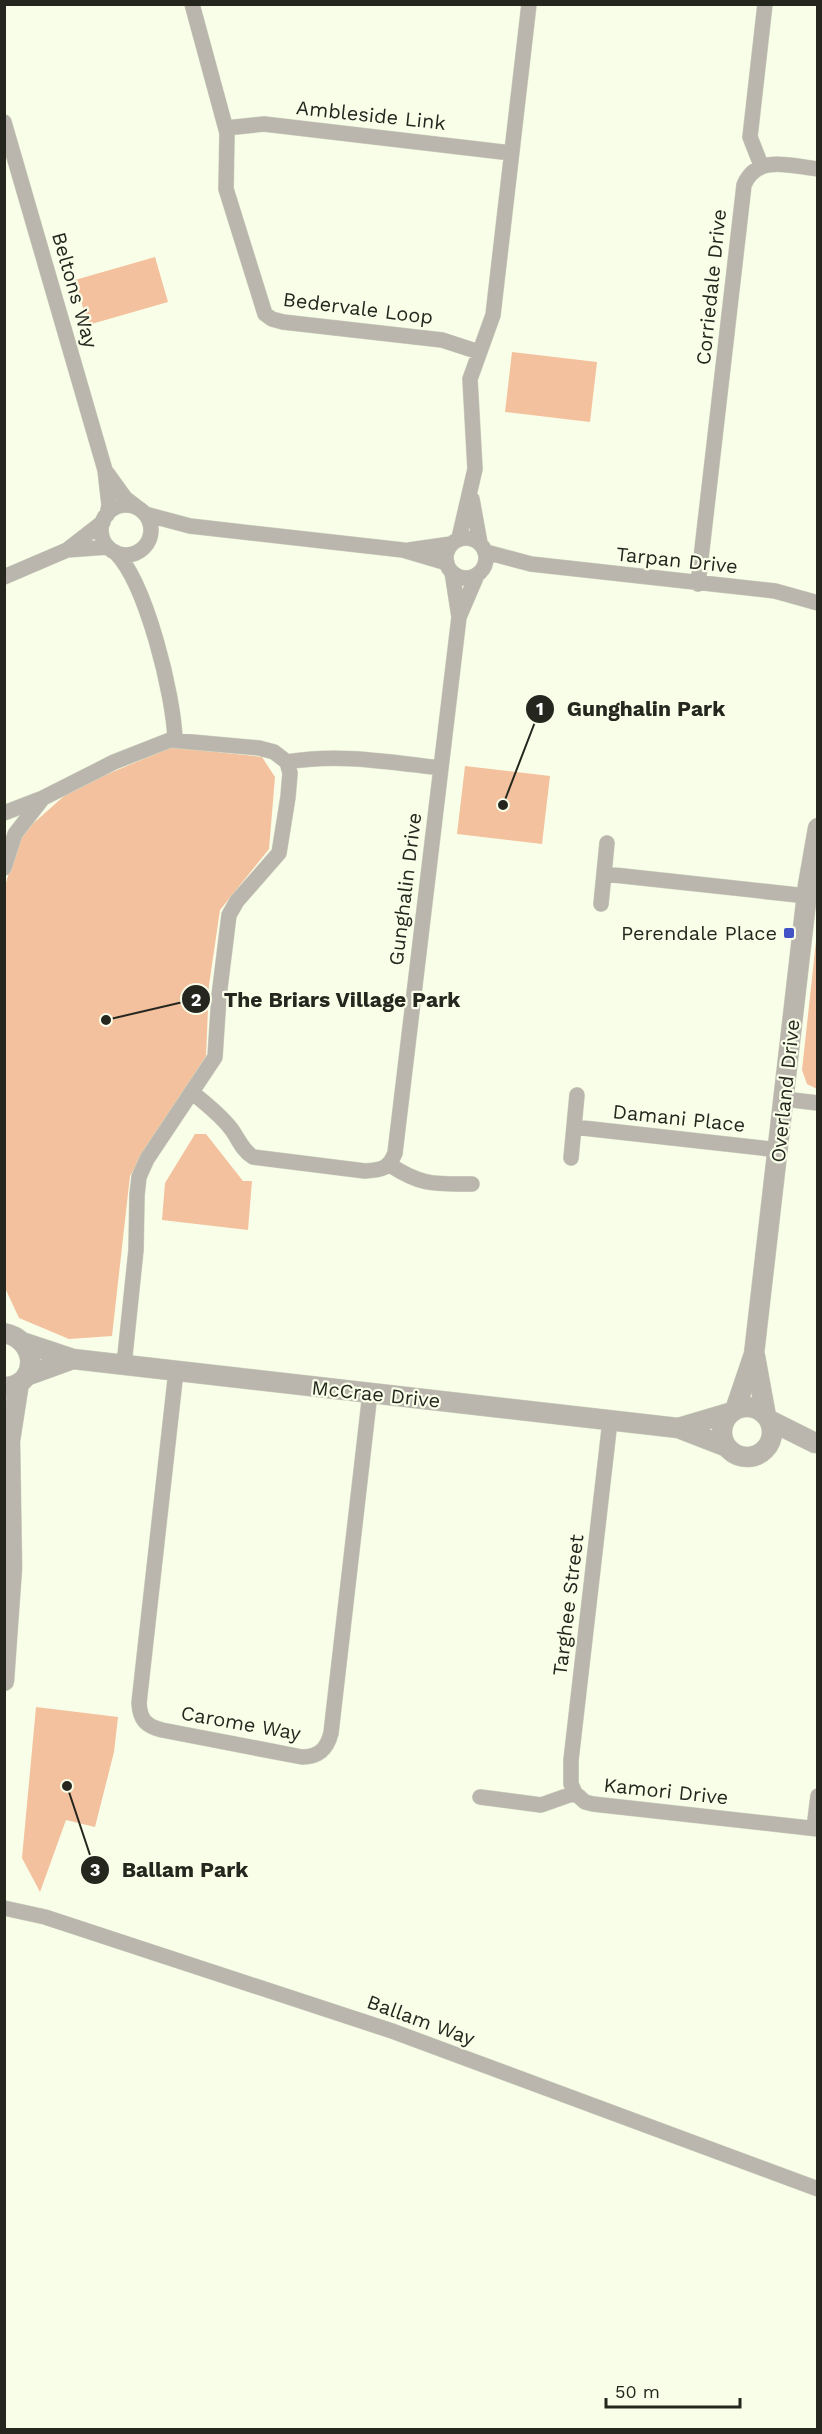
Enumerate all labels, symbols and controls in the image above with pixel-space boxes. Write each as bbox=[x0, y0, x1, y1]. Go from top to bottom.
street label: Ambleside Link bbox=[295, 95, 447, 135]
street label: Corriedale Drive bbox=[691, 208, 731, 366]
street label: Beltons Way bbox=[47, 229, 103, 351]
street label: Bedervale Loop bbox=[282, 287, 434, 329]
street label: Tarpan Drive bbox=[615, 542, 739, 578]
callout: Gunghalin Park bbox=[525, 689, 737, 728]
text: Gunghalin Park bbox=[567, 696, 726, 721]
text: 1 bbox=[536, 698, 544, 719]
street label: Gunghalin Drive bbox=[384, 811, 426, 967]
place label: Perendale Place bbox=[621, 921, 777, 945]
marker: Perendale Place bbox=[782, 926, 796, 940]
callout: The Briars Village Park bbox=[181, 980, 472, 1019]
text: The Briars Village Park bbox=[224, 987, 461, 1012]
text: 2 bbox=[191, 989, 201, 1010]
street label: Overland Drive bbox=[766, 1018, 804, 1164]
street label: Damani Place bbox=[612, 1099, 746, 1137]
street label: McCrae Drive bbox=[311, 1375, 441, 1413]
street label: Targhee Street bbox=[547, 1532, 589, 1677]
street label: Carome Way bbox=[179, 1701, 303, 1745]
street label: Kamori Drive bbox=[602, 1773, 730, 1809]
callout: Ballam Park bbox=[80, 1850, 261, 1889]
text: Ballam Park bbox=[122, 1857, 249, 1882]
text: 3 bbox=[90, 1859, 100, 1880]
street label: Ballam Way bbox=[364, 1989, 479, 2051]
scale bar bbox=[606, 2371, 740, 2409]
text: 50 m bbox=[615, 2381, 660, 2402]

